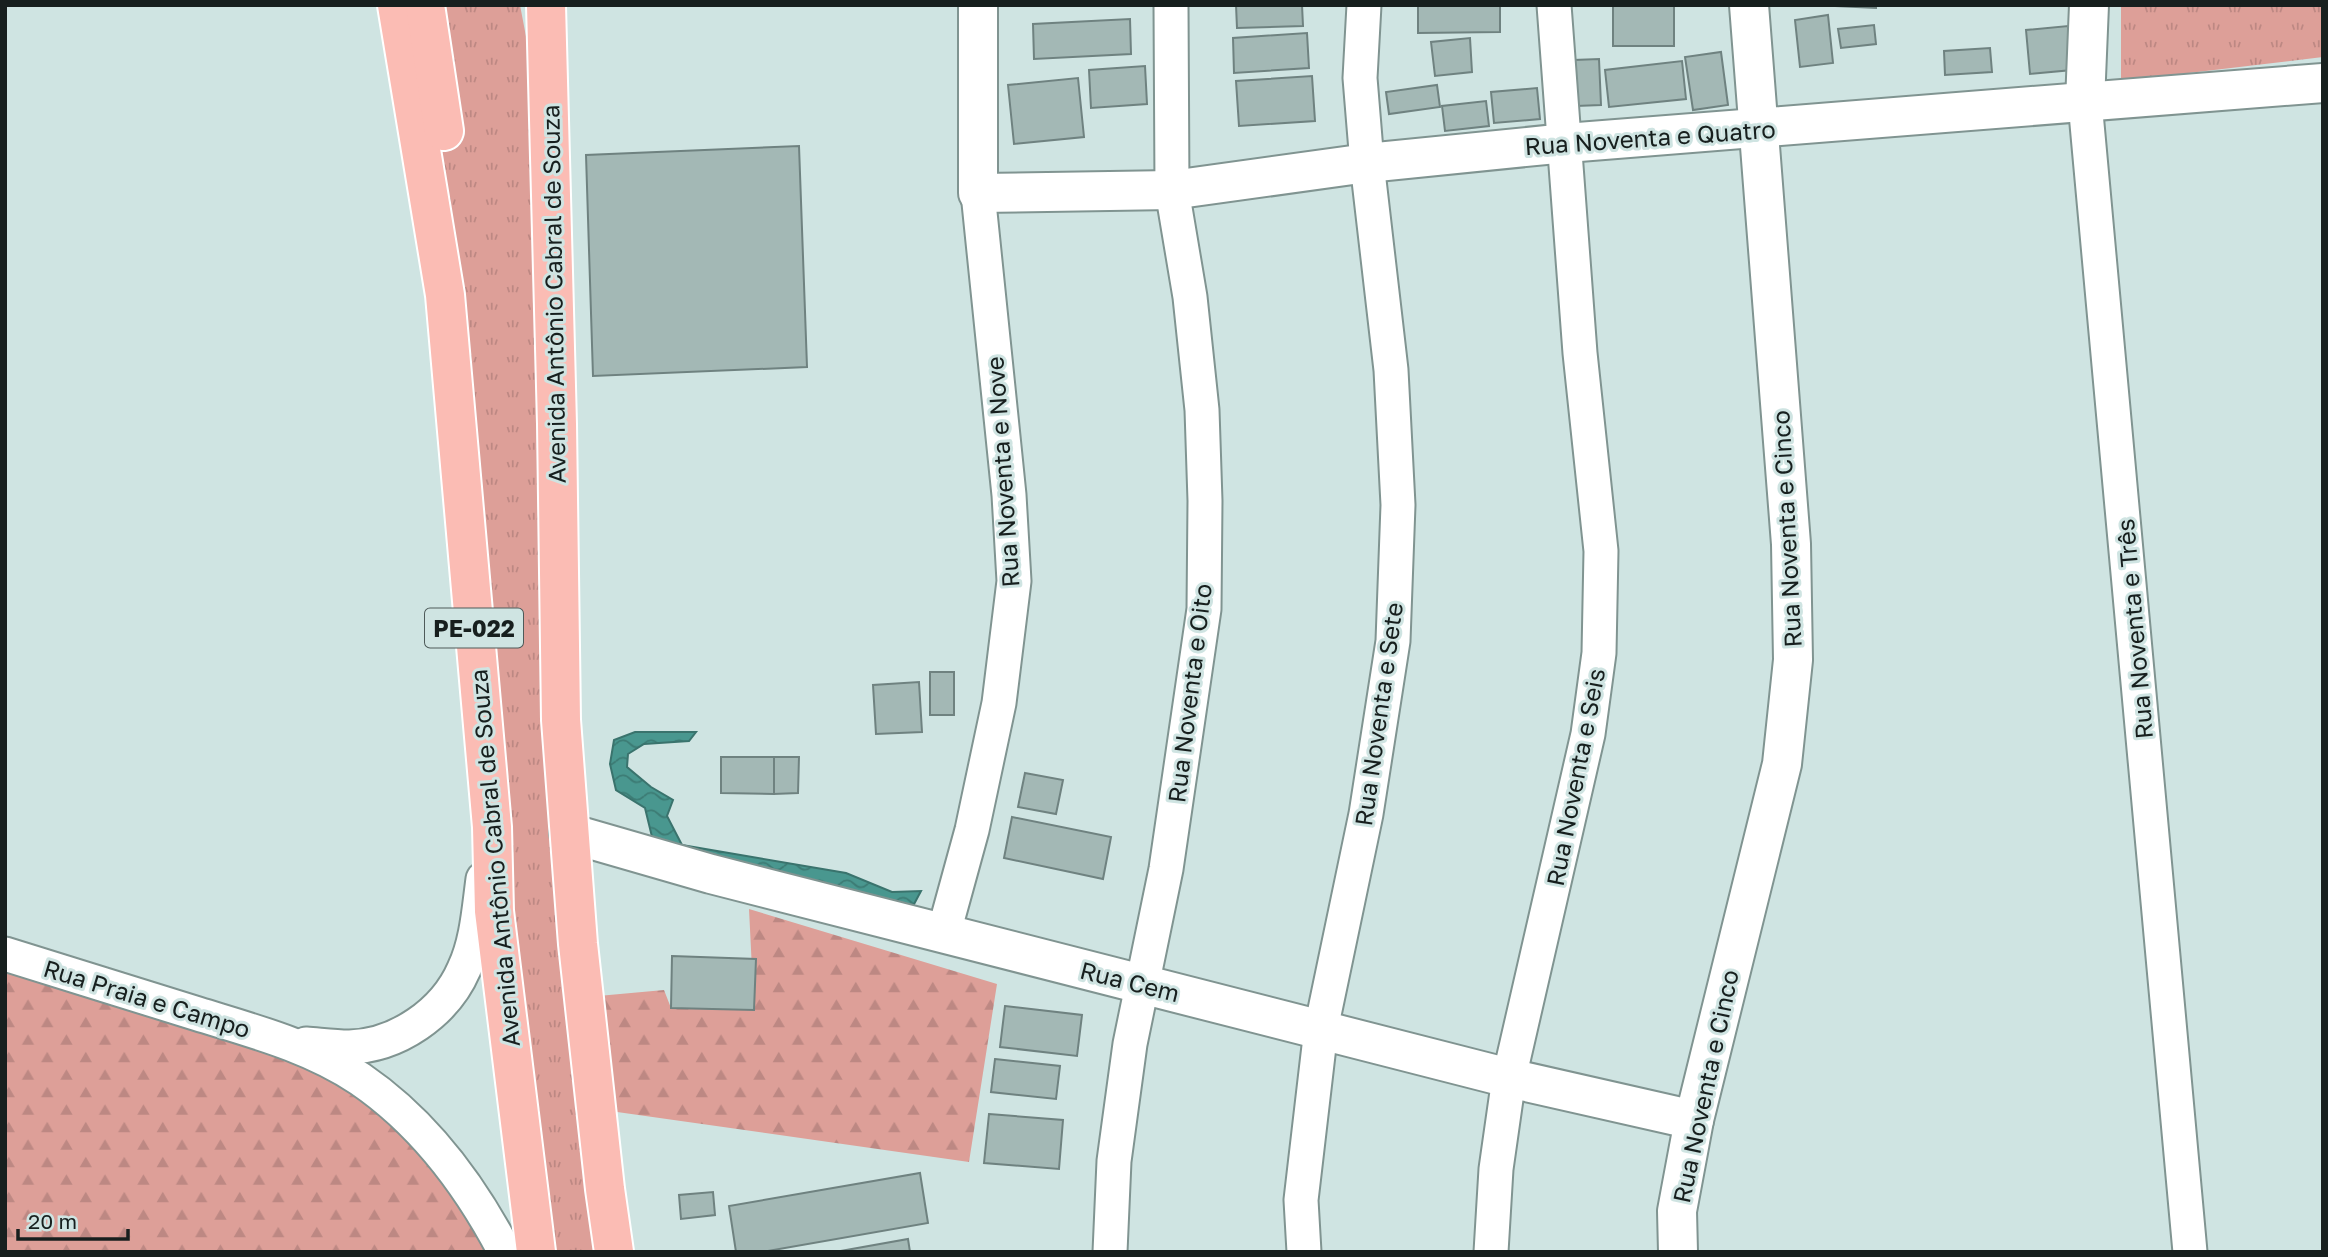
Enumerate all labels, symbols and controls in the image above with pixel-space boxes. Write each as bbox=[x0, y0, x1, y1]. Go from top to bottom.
street label: Avenida Antônio Cabral de Souza bbox=[535, 104, 571, 484]
street label: Rua Noventa e Quatro bbox=[1524, 114, 1776, 160]
street label: Rua Noventa e Nove bbox=[979, 355, 1025, 589]
street label: Rua Noventa e Cinco bbox=[1765, 410, 1807, 648]
street label: Rua Noventa e Três bbox=[2110, 518, 2158, 740]
street label: Rua Noventa e Oito bbox=[1161, 582, 1217, 804]
street label: Rua Noventa e Sete bbox=[1348, 600, 1408, 828]
road number: PE-022 bbox=[425, 608, 523, 648]
street label: Rua Noventa e Seis bbox=[1540, 666, 1610, 888]
street label: Avenida Antônio Cabral de Souza bbox=[463, 668, 525, 1048]
street label: Rua Praia e Campo bbox=[40, 953, 254, 1043]
street label: Rua Cem bbox=[1077, 955, 1183, 1007]
street label: Rua Noventa e Cinco bbox=[1666, 967, 1744, 1205]
scale bar bbox=[18, 1198, 128, 1242]
text: 20 m bbox=[28, 1208, 77, 1234]

